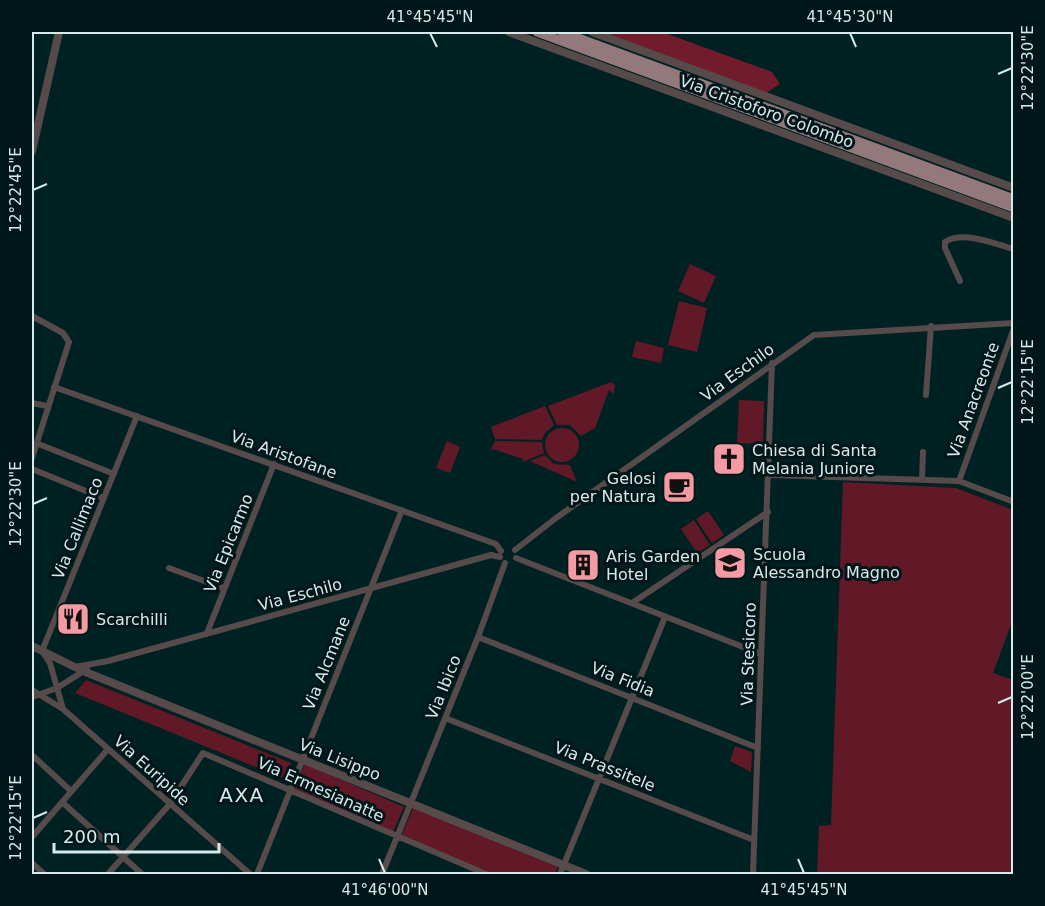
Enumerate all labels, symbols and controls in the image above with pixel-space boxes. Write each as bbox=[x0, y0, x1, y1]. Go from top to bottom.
text: 41°45'45"N bbox=[386, 8, 474, 26]
text: 41°45'30"N bbox=[806, 8, 894, 26]
text: 12°22'30"E bbox=[1019, 25, 1037, 111]
street label: Via Cristoforo Colombo bbox=[677, 71, 856, 152]
text: 12°22'45"E bbox=[7, 147, 25, 233]
street label: Via Eschilo bbox=[697, 339, 778, 405]
text: 12°22'15"E bbox=[1019, 339, 1037, 425]
street label: Via Anacreonte bbox=[944, 340, 1003, 461]
street label: Via Aristofane bbox=[228, 426, 340, 483]
church icon: Chiesa di Santa Melania Juniore bbox=[711, 441, 747, 477]
place label: Chiesa di Santa Melania Juniore bbox=[752, 441, 877, 478]
text: 12°22'30"E bbox=[7, 461, 25, 547]
place label: Gelosi per Natura bbox=[570, 469, 656, 506]
cafe icon: Gelosi per Natura bbox=[661, 469, 697, 505]
street label: Via Callimaco bbox=[48, 474, 107, 582]
street label: Via Epicarmo bbox=[200, 491, 257, 595]
school or university icon: Scuola Alessandro Magno bbox=[712, 545, 748, 581]
place label: Scuola Alessandro Magno bbox=[753, 545, 900, 582]
building icon: Aris Garden Hotel bbox=[565, 547, 601, 583]
place label: Aris Garden Hotel bbox=[606, 547, 700, 584]
street label: Via Eschilo bbox=[256, 574, 344, 615]
restaurant icon: Scarchilli bbox=[55, 601, 91, 637]
street label: Via Stesicoro bbox=[737, 602, 760, 706]
place label: Scarchilli bbox=[96, 610, 168, 629]
street label: Via Alcmane bbox=[299, 614, 354, 713]
street label: Via Ibico bbox=[422, 652, 465, 722]
text: 12°22'00"E bbox=[1019, 654, 1037, 740]
street label: Via Fidia bbox=[588, 658, 657, 701]
street label: Via Euripide bbox=[110, 731, 194, 809]
street label: Via Lisippo bbox=[296, 735, 383, 784]
street label: Via Prassitele bbox=[552, 738, 658, 795]
street label: Via Ermesianatte bbox=[254, 753, 387, 826]
text: 12°22'15"E bbox=[7, 775, 25, 861]
district label: AXA bbox=[219, 783, 265, 807]
scale bar bbox=[54, 816, 219, 854]
text: 200 m bbox=[63, 826, 121, 847]
text: 41°46'00"N bbox=[341, 881, 429, 899]
text: 41°45'45"N bbox=[760, 881, 848, 899]

